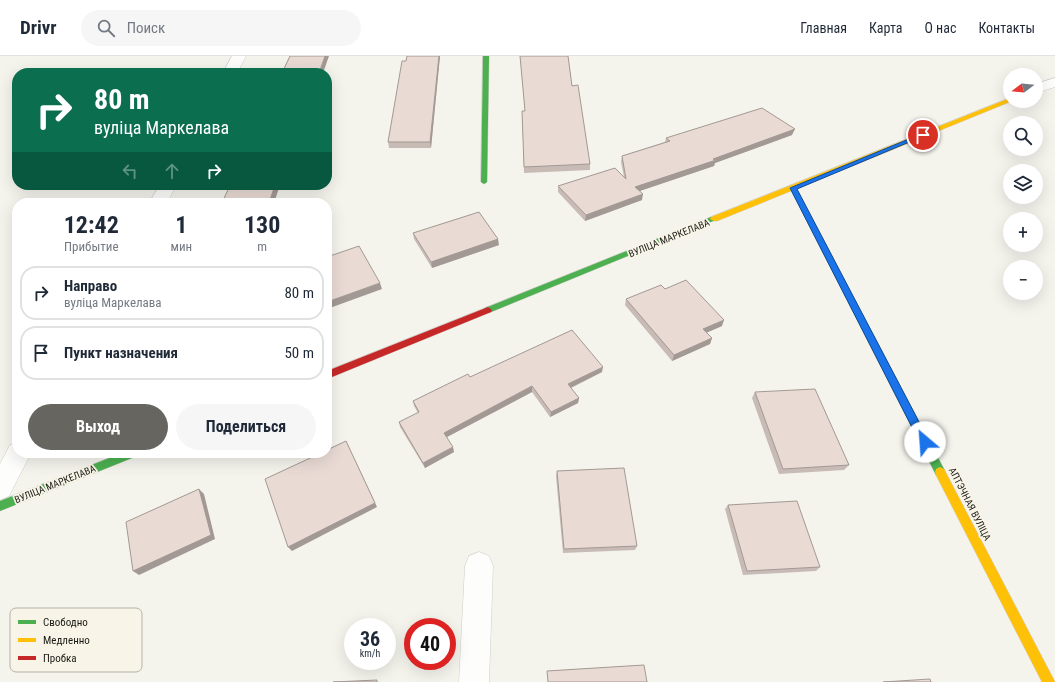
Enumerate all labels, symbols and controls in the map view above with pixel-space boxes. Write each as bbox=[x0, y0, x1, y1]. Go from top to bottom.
search box bbox=[81, 10, 361, 46]
text: Drivr bbox=[20, 16, 57, 39]
icon: search bbox=[95, 17, 117, 39]
text: Поиск bbox=[127, 19, 165, 37]
text: Главная bbox=[800, 20, 847, 36]
text: Карта bbox=[869, 20, 902, 36]
text: О нас bbox=[924, 20, 956, 36]
text: Контакты bbox=[978, 20, 1035, 36]
north arrow bbox=[1003, 68, 1043, 108]
map controls bbox=[1003, 68, 1043, 300]
text: 80 m bbox=[94, 83, 150, 116]
icon: right bbox=[28, 84, 80, 136]
button: search bbox=[1003, 116, 1043, 156]
text: вуліца Маркелава bbox=[94, 117, 229, 138]
pin bbox=[906, 118, 940, 152]
icon: arrive bbox=[912, 124, 934, 146]
icon: left bbox=[119, 160, 141, 182]
icon: ahead bbox=[161, 160, 183, 182]
icon: right bbox=[203, 160, 225, 182]
button: layers bbox=[1003, 164, 1043, 204]
text: 12:42 bbox=[64, 211, 119, 239]
text: 1 bbox=[175, 211, 187, 239]
text: 130 bbox=[244, 211, 280, 239]
button: + bbox=[1003, 212, 1043, 252]
street label: ВУЛІЦА МАРКЕЛАВА bbox=[627, 217, 711, 259]
text: Прибытие bbox=[64, 239, 119, 254]
text: мин bbox=[171, 239, 192, 254]
text: m bbox=[257, 239, 267, 254]
button: − bbox=[1003, 260, 1043, 300]
text: Направо bbox=[64, 277, 117, 295]
icon: right bbox=[30, 282, 52, 304]
text: 80 m bbox=[284, 284, 314, 302]
text: вуліца Маркелава bbox=[64, 295, 162, 310]
icon: arrive bbox=[30, 342, 52, 364]
text: Пункт назначения bbox=[64, 344, 178, 362]
text: 50 m bbox=[284, 344, 314, 362]
button: Выход bbox=[28, 404, 168, 450]
button: Поделиться bbox=[176, 404, 316, 450]
position arrow bbox=[904, 421, 946, 463]
street label: ВУЛІЦА МАРКЕЛАВА bbox=[13, 463, 97, 505]
street label: АПТЭЧНАЯ ВУЛІЦА bbox=[947, 466, 993, 543]
legend bbox=[10, 608, 142, 672]
text: Свободно bbox=[43, 616, 88, 629]
speed limit sign: 40 bbox=[404, 618, 456, 670]
text: 36 bbox=[360, 627, 380, 651]
text: Медленно bbox=[43, 634, 90, 647]
text: km/h bbox=[360, 648, 380, 659]
text: Пробка bbox=[43, 652, 77, 665]

